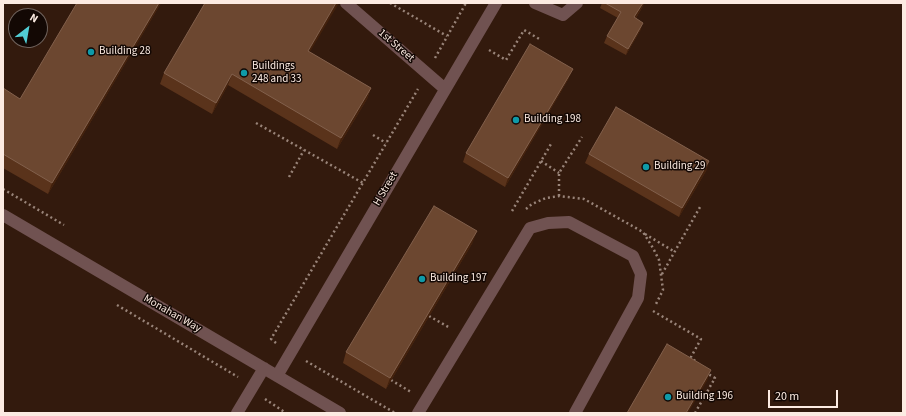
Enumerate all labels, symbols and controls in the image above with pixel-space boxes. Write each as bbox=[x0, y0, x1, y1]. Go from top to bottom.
north arrow bbox=[8, 8, 48, 48]
text: N bbox=[27, 10, 41, 26]
street label: 1st Street bbox=[375, 27, 417, 65]
place label: Building 28 bbox=[99, 45, 150, 59]
marker: Building 28 bbox=[86, 47, 96, 57]
place label: Buildings 248 and 33 bbox=[252, 60, 301, 86]
marker: Buildings 248 and 33 bbox=[239, 68, 249, 78]
place label: Building 198 bbox=[524, 113, 581, 127]
marker: Building 198 bbox=[511, 115, 521, 125]
place label: Building 29 bbox=[654, 160, 705, 174]
marker: Building 29 bbox=[641, 162, 651, 172]
street label: H Street bbox=[371, 170, 401, 208]
place label: Building 197 bbox=[430, 272, 487, 286]
marker: Building 197 bbox=[417, 274, 427, 284]
street label: Monahan Way bbox=[141, 292, 203, 336]
scale bar bbox=[770, 382, 840, 408]
text: 20 m bbox=[775, 388, 799, 405]
place label: Building 196 bbox=[676, 390, 733, 404]
marker: Building 196 bbox=[663, 392, 673, 402]

